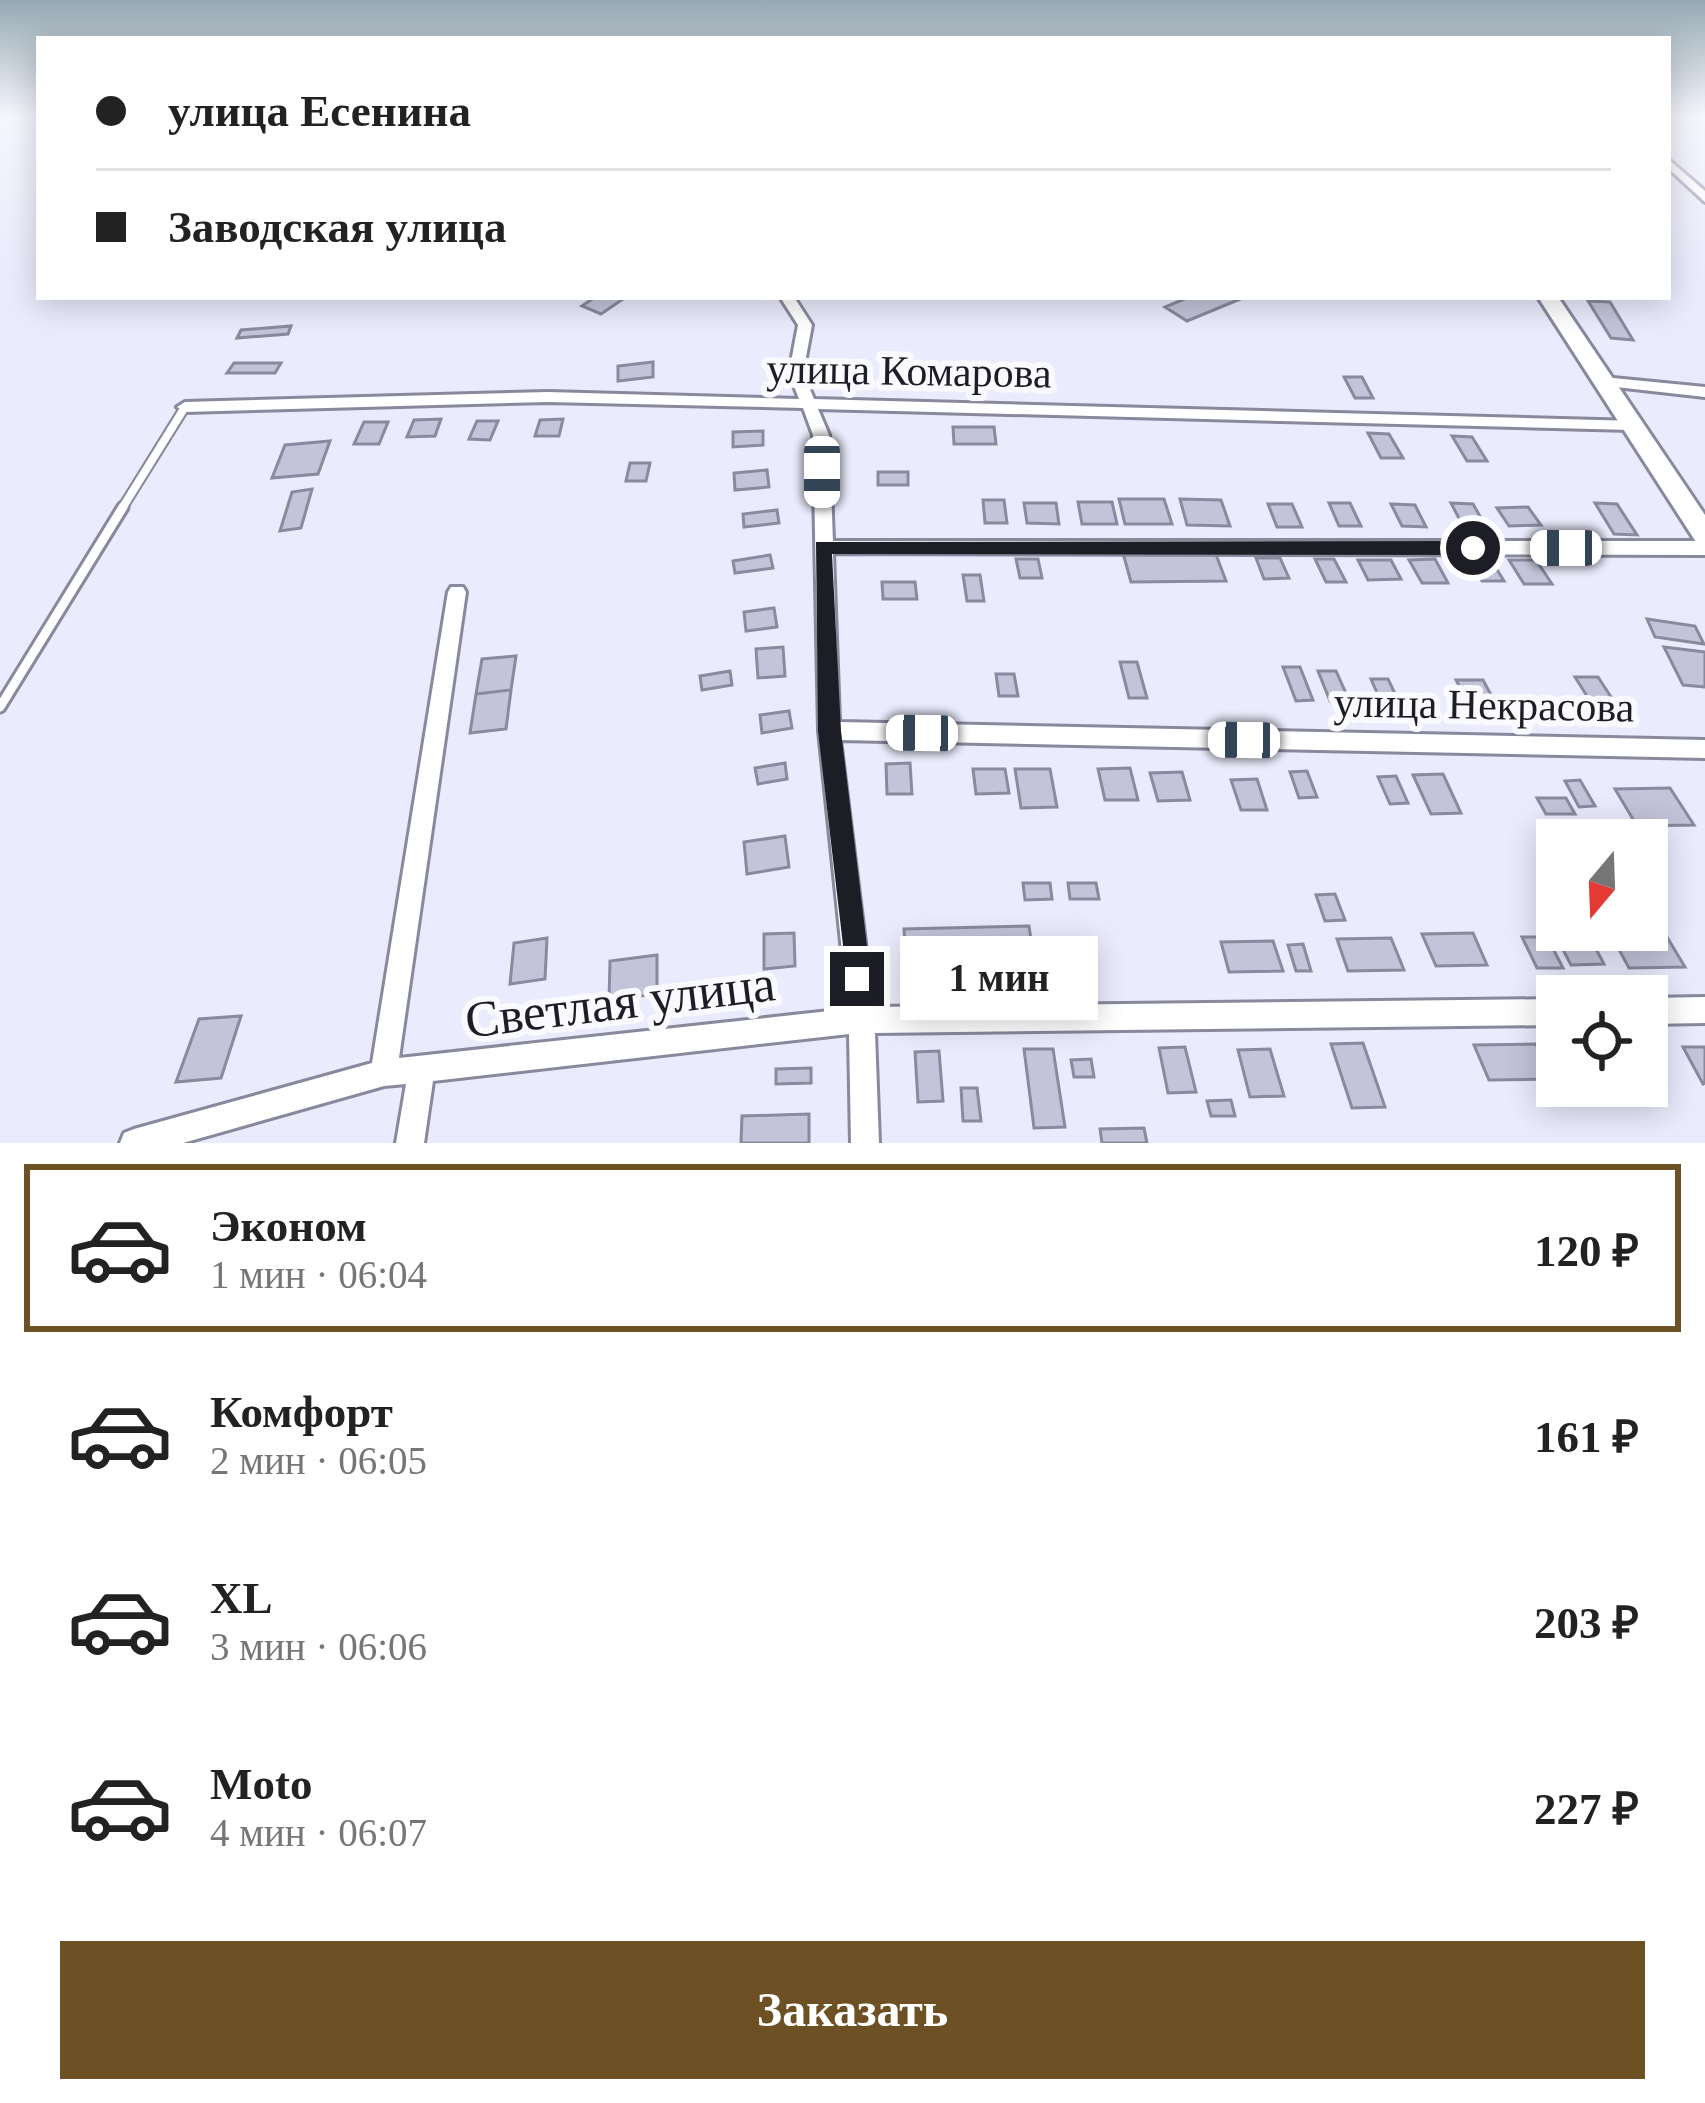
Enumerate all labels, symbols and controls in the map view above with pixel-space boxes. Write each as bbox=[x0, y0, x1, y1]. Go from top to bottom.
text: улица Есенина bbox=[168, 86, 471, 136]
text: Заводская улица bbox=[168, 202, 507, 252]
street label: улица Комарова bbox=[766, 346, 1052, 396]
car bbox=[804, 436, 840, 508]
route start bbox=[1446, 521, 1500, 575]
car bbox=[1530, 530, 1602, 566]
street label: улица Некрасова bbox=[1333, 679, 1635, 731]
car bbox=[886, 714, 958, 752]
car bbox=[1208, 721, 1280, 759]
north arrow bbox=[1536, 819, 1668, 951]
map controls bbox=[1536, 819, 1668, 1107]
callout: 1 мин bbox=[899, 937, 1097, 1021]
route end bbox=[830, 952, 884, 1006]
street label: Светлая улица bbox=[462, 955, 778, 1049]
text: 1 мин bbox=[949, 956, 1049, 999]
button: locate bbox=[1536, 975, 1668, 1107]
icon: car bbox=[66, 1194, 174, 1302]
text: Эконом bbox=[210, 1201, 367, 1251]
text: 120 ₽ bbox=[1534, 1226, 1639, 1276]
text: 1 мин · 06:04 bbox=[210, 1253, 427, 1296]
icon: car bbox=[66, 1380, 174, 1488]
text: Комфорт bbox=[210, 1387, 393, 1437]
text: 161 ₽ bbox=[1534, 1412, 1639, 1462]
text: 2 мин · 06:05 bbox=[210, 1439, 427, 1482]
icon: car bbox=[66, 1566, 174, 1674]
text: XL bbox=[210, 1573, 273, 1623]
text: 203 ₽ bbox=[1534, 1598, 1639, 1648]
text: 3 мин · 06:06 bbox=[210, 1625, 427, 1668]
icon: car bbox=[66, 1752, 174, 1860]
text: Moto bbox=[210, 1759, 312, 1809]
text: 227 ₽ bbox=[1534, 1784, 1639, 1834]
text: 4 мин · 06:07 bbox=[210, 1811, 427, 1854]
button: Заказать bbox=[60, 1941, 1645, 2079]

